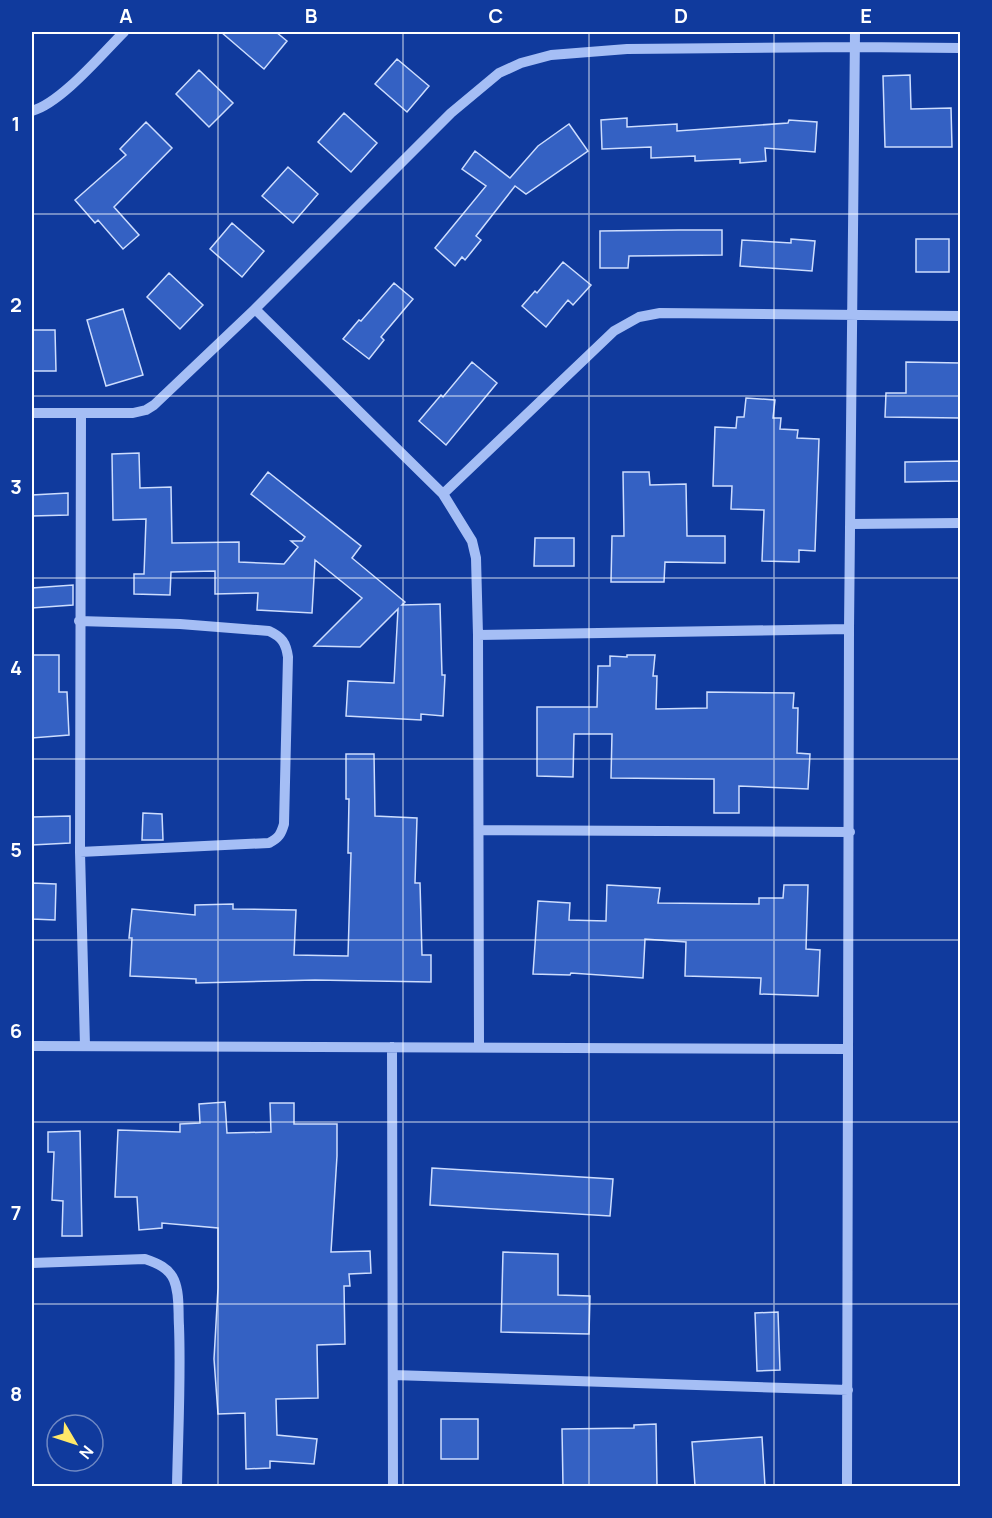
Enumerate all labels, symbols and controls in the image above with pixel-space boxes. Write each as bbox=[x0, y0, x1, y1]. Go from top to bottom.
text: A bbox=[119, 2, 133, 29]
text: B bbox=[305, 2, 318, 29]
text: C bbox=[489, 2, 503, 29]
text: D bbox=[674, 2, 688, 29]
text: E bbox=[860, 2, 872, 29]
text: 1 bbox=[12, 110, 20, 137]
text: 2 bbox=[10, 291, 22, 318]
text: 3 bbox=[10, 473, 22, 500]
text: 4 bbox=[10, 654, 22, 681]
text: 5 bbox=[10, 836, 22, 863]
text: 6 bbox=[10, 1017, 22, 1044]
text: 7 bbox=[11, 1199, 21, 1226]
text: 8 bbox=[10, 1380, 22, 1407]
north arrow bbox=[45, 1413, 105, 1473]
text: N bbox=[74, 1441, 99, 1464]

